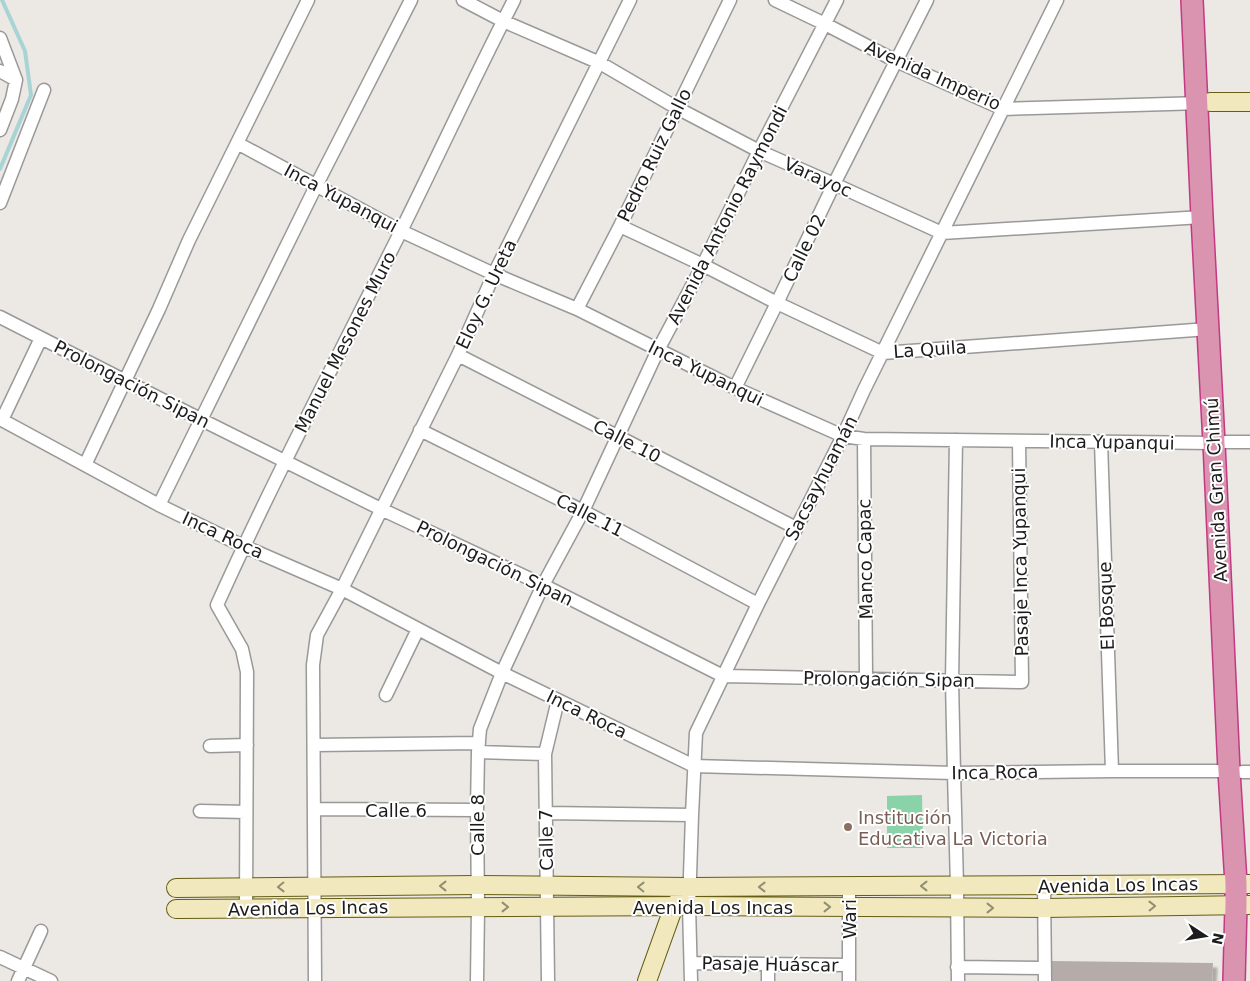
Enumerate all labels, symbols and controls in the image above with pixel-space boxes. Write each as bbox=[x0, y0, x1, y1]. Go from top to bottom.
street label: Avenida Imperio bbox=[862, 36, 1004, 114]
street label: Pedro Ruiz Gallo bbox=[613, 85, 695, 225]
street label: Avenida Antonio Raymondi bbox=[663, 102, 791, 328]
street label: Varayoc bbox=[781, 153, 855, 201]
street label: Inca Yupanqui bbox=[281, 159, 401, 237]
street label: Calle 02 bbox=[778, 210, 830, 286]
street label: Eloy G. Ureta bbox=[451, 236, 521, 352]
street label: Manuel Mesones Muro bbox=[290, 248, 400, 436]
street label: Prolongación Sipan bbox=[51, 336, 213, 432]
street label: Inca Yupanqui bbox=[645, 336, 767, 410]
street label: La Quila bbox=[893, 336, 967, 362]
street label: Avenida Gran Chimú bbox=[1201, 397, 1231, 583]
street label: Sacsayhuamán bbox=[780, 412, 862, 544]
street label: Calle 10 bbox=[590, 415, 664, 467]
street label: Inca Yupanqui bbox=[1049, 430, 1175, 454]
street label: Pasaje Inca Yupanqui bbox=[1008, 467, 1032, 657]
street label: Calle 11 bbox=[553, 489, 627, 541]
street label: Manco Capac bbox=[853, 499, 877, 619]
street label: Inca Roca bbox=[179, 507, 267, 563]
street label: Prolongación Sipan bbox=[413, 516, 577, 610]
street label: El Bosque bbox=[1094, 561, 1118, 651]
street label: Prolongación Sipan bbox=[803, 667, 975, 691]
street label: Inca Roca bbox=[543, 685, 631, 743]
street label: Inca Roca bbox=[951, 761, 1039, 783]
street label: Calle 8 bbox=[467, 794, 488, 856]
street label: Calle 6 bbox=[365, 800, 427, 821]
place label: Institución Educativa La Victoria bbox=[858, 807, 1048, 849]
street label: Calle 7 bbox=[535, 809, 557, 871]
marker: Institución Educativa La Victoria bbox=[842, 821, 854, 833]
street label: Avenida Los Incas bbox=[1038, 873, 1198, 897]
one-way arrow bbox=[439, 881, 447, 891]
one-way arrow bbox=[920, 881, 928, 891]
one-way arrow bbox=[277, 882, 284, 892]
one-way arrow bbox=[637, 882, 644, 892]
one-way arrow bbox=[758, 882, 766, 892]
street label: Avenida Los Incas bbox=[228, 896, 388, 920]
street label: Avenida Los Incas bbox=[633, 897, 793, 918]
street label: Wari bbox=[839, 899, 860, 939]
one-way arrow bbox=[1149, 901, 1157, 911]
one-way arrow bbox=[501, 902, 509, 912]
one-way arrow bbox=[824, 902, 832, 912]
one-way arrow bbox=[986, 903, 994, 913]
north arrow bbox=[1180, 911, 1230, 961]
text: N bbox=[1209, 931, 1227, 946]
street label: Pasaje Huáscar bbox=[701, 952, 839, 976]

